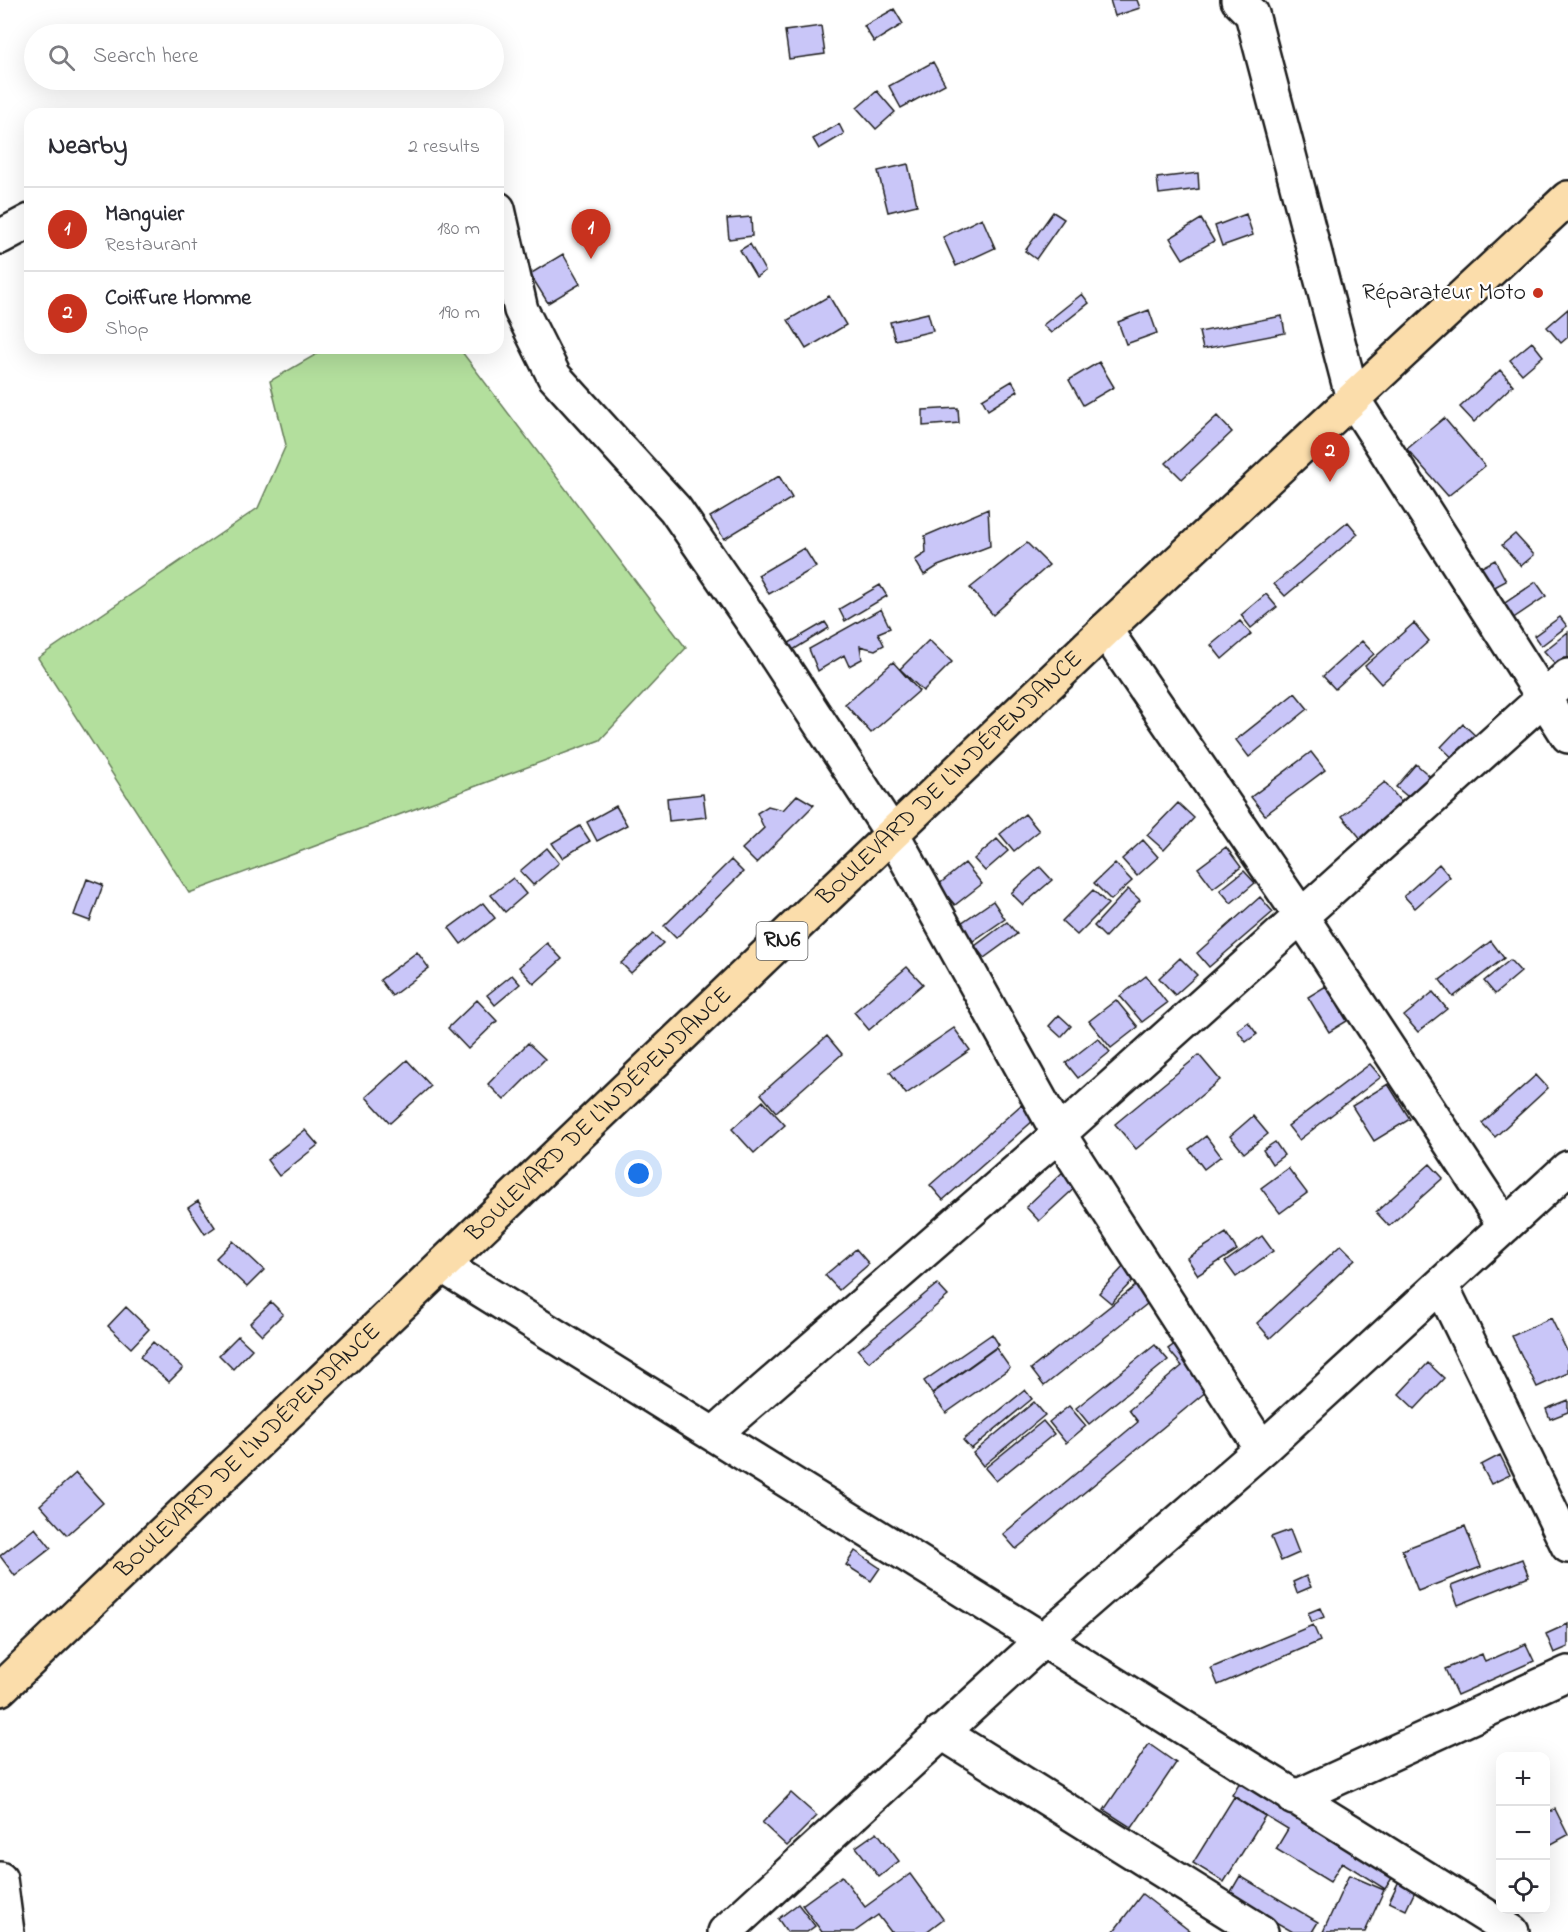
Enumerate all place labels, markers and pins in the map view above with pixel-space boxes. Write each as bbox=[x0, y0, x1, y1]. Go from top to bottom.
pin: 1 bbox=[572, 210, 610, 259]
place label: Réparateur Moto bbox=[1362, 276, 1526, 311]
marker: Réparateur Moto bbox=[1531, 286, 1545, 300]
pin: 2 bbox=[1310, 432, 1350, 482]

